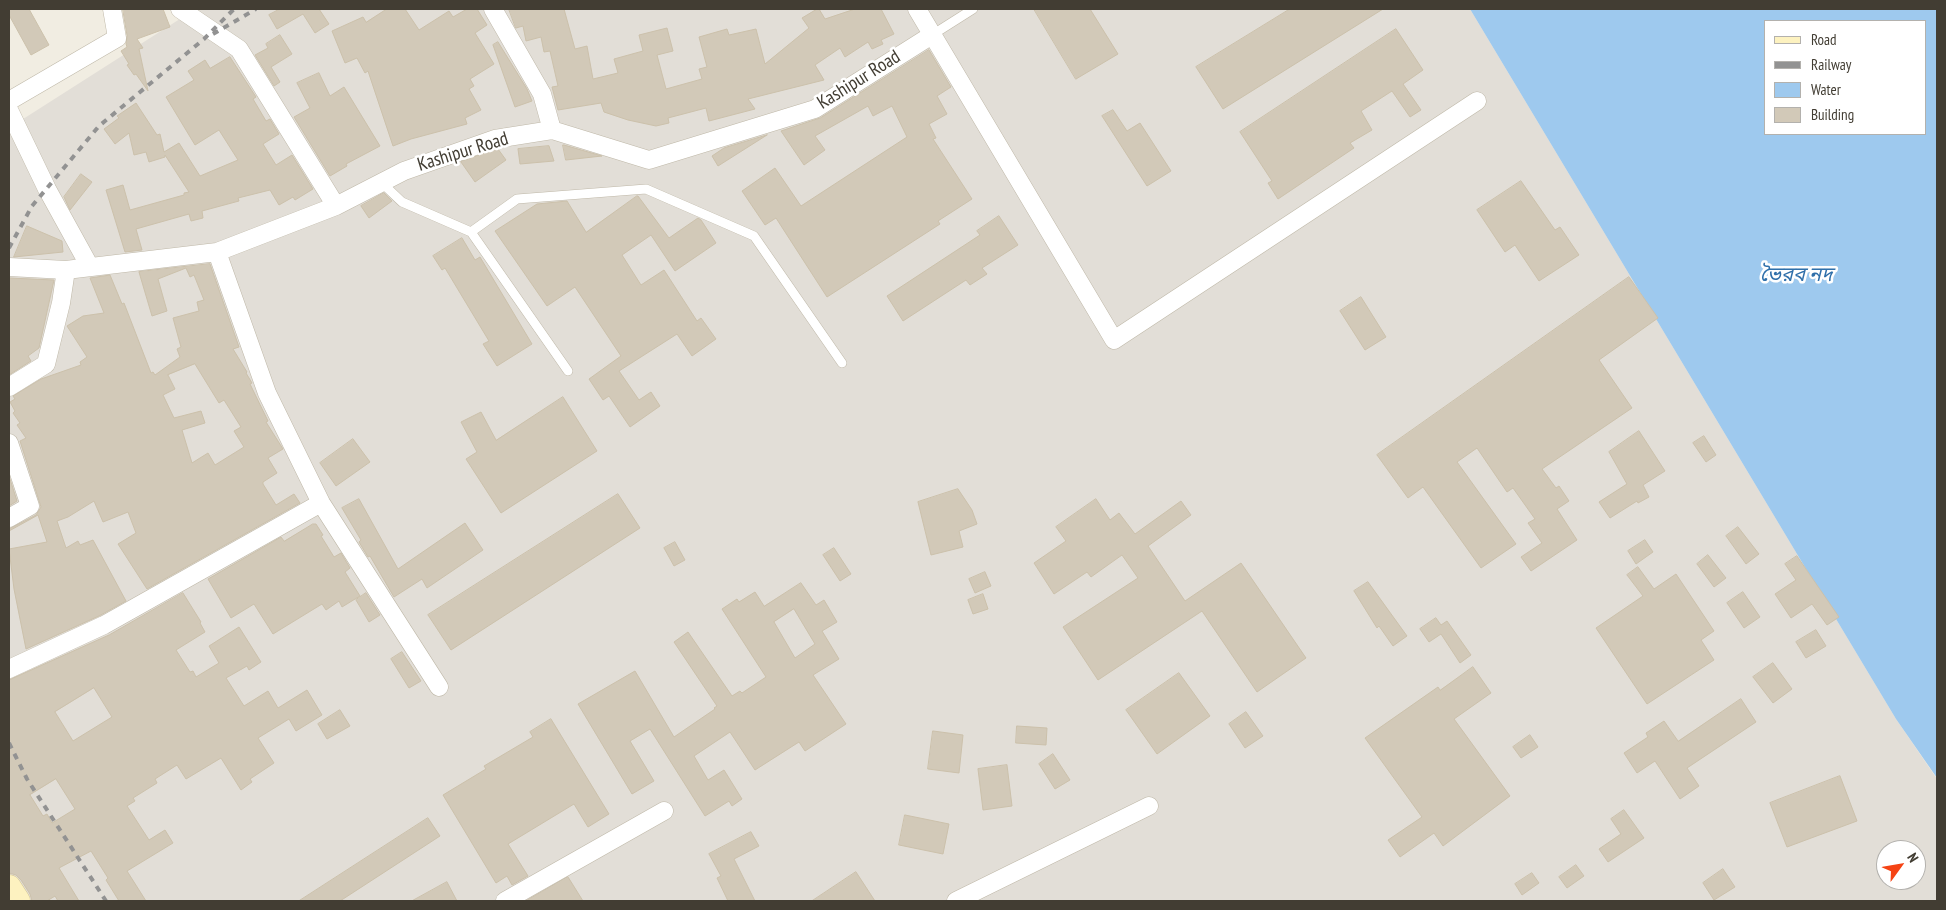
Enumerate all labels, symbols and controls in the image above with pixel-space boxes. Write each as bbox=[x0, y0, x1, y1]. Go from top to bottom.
legend bbox=[1764, 20, 1926, 135]
text: Road bbox=[1811, 30, 1837, 49]
street label: Kashipur Road bbox=[813, 46, 905, 114]
text: Railway bbox=[1811, 55, 1851, 74]
text: Water bbox=[1811, 80, 1841, 99]
text: Building bbox=[1811, 105, 1854, 124]
street label: Kashipur Road bbox=[415, 127, 511, 177]
water label: ভৈরব নদ bbox=[1760, 263, 1832, 287]
north arrow bbox=[1876, 840, 1926, 890]
text: N bbox=[1903, 850, 1923, 866]

